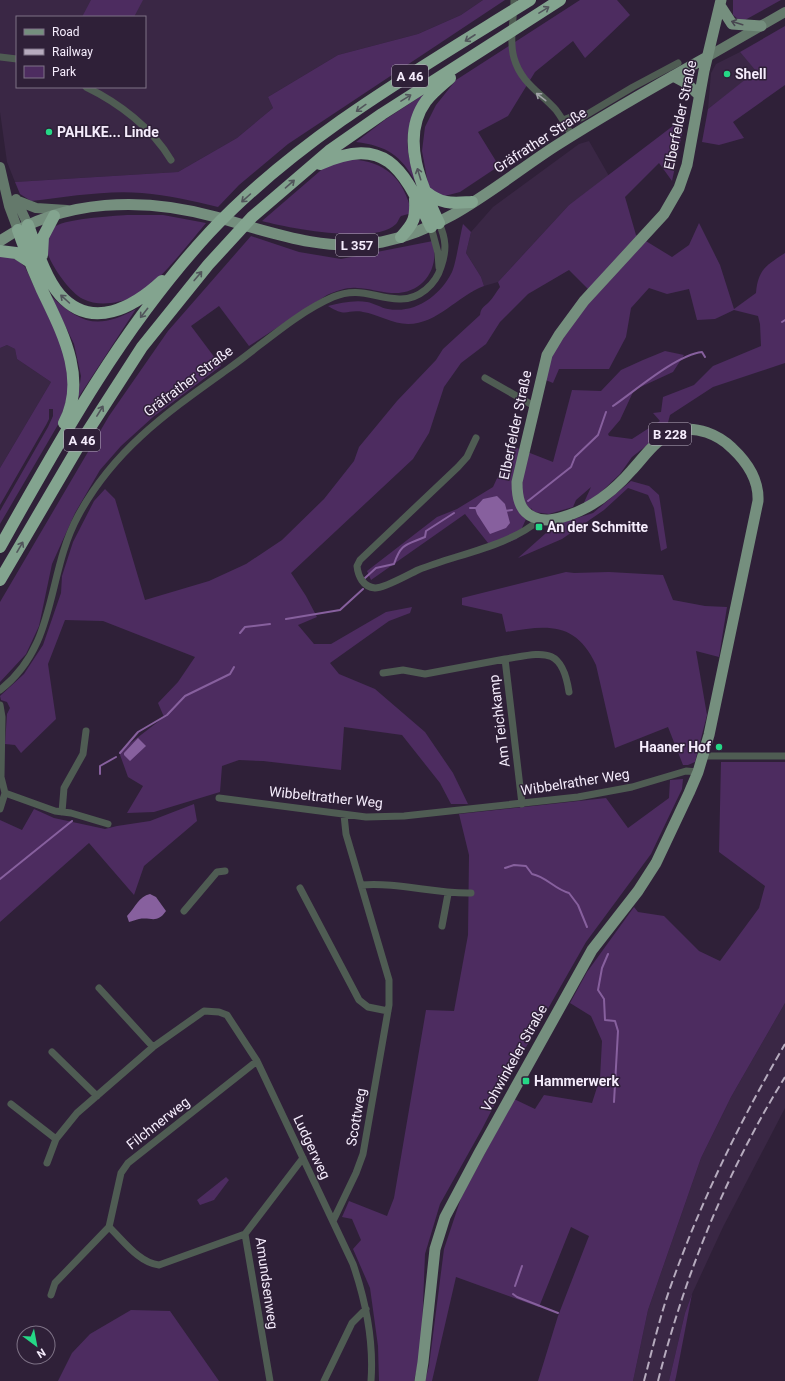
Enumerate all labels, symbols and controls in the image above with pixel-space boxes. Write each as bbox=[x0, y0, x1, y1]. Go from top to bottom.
one-way arrow bbox=[538, 6, 550, 14]
legend bbox=[16, 16, 146, 88]
one-way arrow bbox=[731, 19, 743, 27]
text: Road bbox=[52, 25, 80, 39]
one-way arrow bbox=[465, 34, 476, 42]
text: Railway bbox=[52, 45, 93, 59]
street label: Elberfelder Straße bbox=[661, 59, 699, 171]
text: Park bbox=[52, 65, 77, 79]
road number: A 46 bbox=[392, 65, 428, 87]
place label: Shell bbox=[735, 66, 766, 82]
marker: Shell bbox=[722, 69, 732, 79]
one-way arrow bbox=[535, 92, 546, 101]
one-way arrow bbox=[400, 94, 412, 102]
one-way arrow bbox=[356, 104, 367, 112]
street label: Gräfrather Straße bbox=[491, 104, 589, 176]
place label: PAHLKE... Linde bbox=[57, 124, 159, 140]
marker: PAHLKE... Linde bbox=[44, 127, 54, 137]
one-way arrow bbox=[415, 167, 422, 180]
one-way arrow bbox=[285, 180, 295, 189]
one-way arrow bbox=[241, 194, 251, 203]
road number: L 357 bbox=[336, 234, 378, 256]
one-way arrow bbox=[194, 271, 203, 281]
one-way arrow bbox=[60, 295, 70, 304]
one-way arrow bbox=[140, 308, 148, 319]
street label: Gräfrather Straße bbox=[140, 342, 236, 420]
street label: Elberfelder Straße bbox=[496, 369, 534, 481]
one-way arrow bbox=[96, 406, 104, 417]
road number: B 228 bbox=[649, 423, 691, 445]
road number: A 46 bbox=[64, 429, 100, 451]
place label: An der Schmitte bbox=[547, 519, 649, 535]
marker: An der Schmitte bbox=[534, 522, 544, 532]
one-way arrow bbox=[16, 541, 24, 553]
street label: Am Teichkamp bbox=[485, 674, 513, 768]
place label: Haaner Hof bbox=[639, 739, 712, 755]
marker: Haaner Hof bbox=[714, 742, 724, 752]
street label: Wibbelrather Weg bbox=[519, 766, 631, 798]
street label: Wibbeltrather Weg bbox=[268, 783, 384, 811]
street label: Vohwinkeler Straße bbox=[478, 1002, 550, 1114]
place label: Hammerwerk bbox=[534, 1073, 619, 1089]
marker: Hammerwerk bbox=[521, 1076, 531, 1086]
street label: Scottweg bbox=[343, 1087, 369, 1147]
street label: Filchnerweg bbox=[123, 1093, 193, 1153]
street label: Ludgerweg bbox=[290, 1112, 334, 1182]
street label: Amundsenweg bbox=[253, 1236, 281, 1330]
north arrow bbox=[16, 1325, 56, 1365]
text: N bbox=[34, 1345, 48, 1361]

